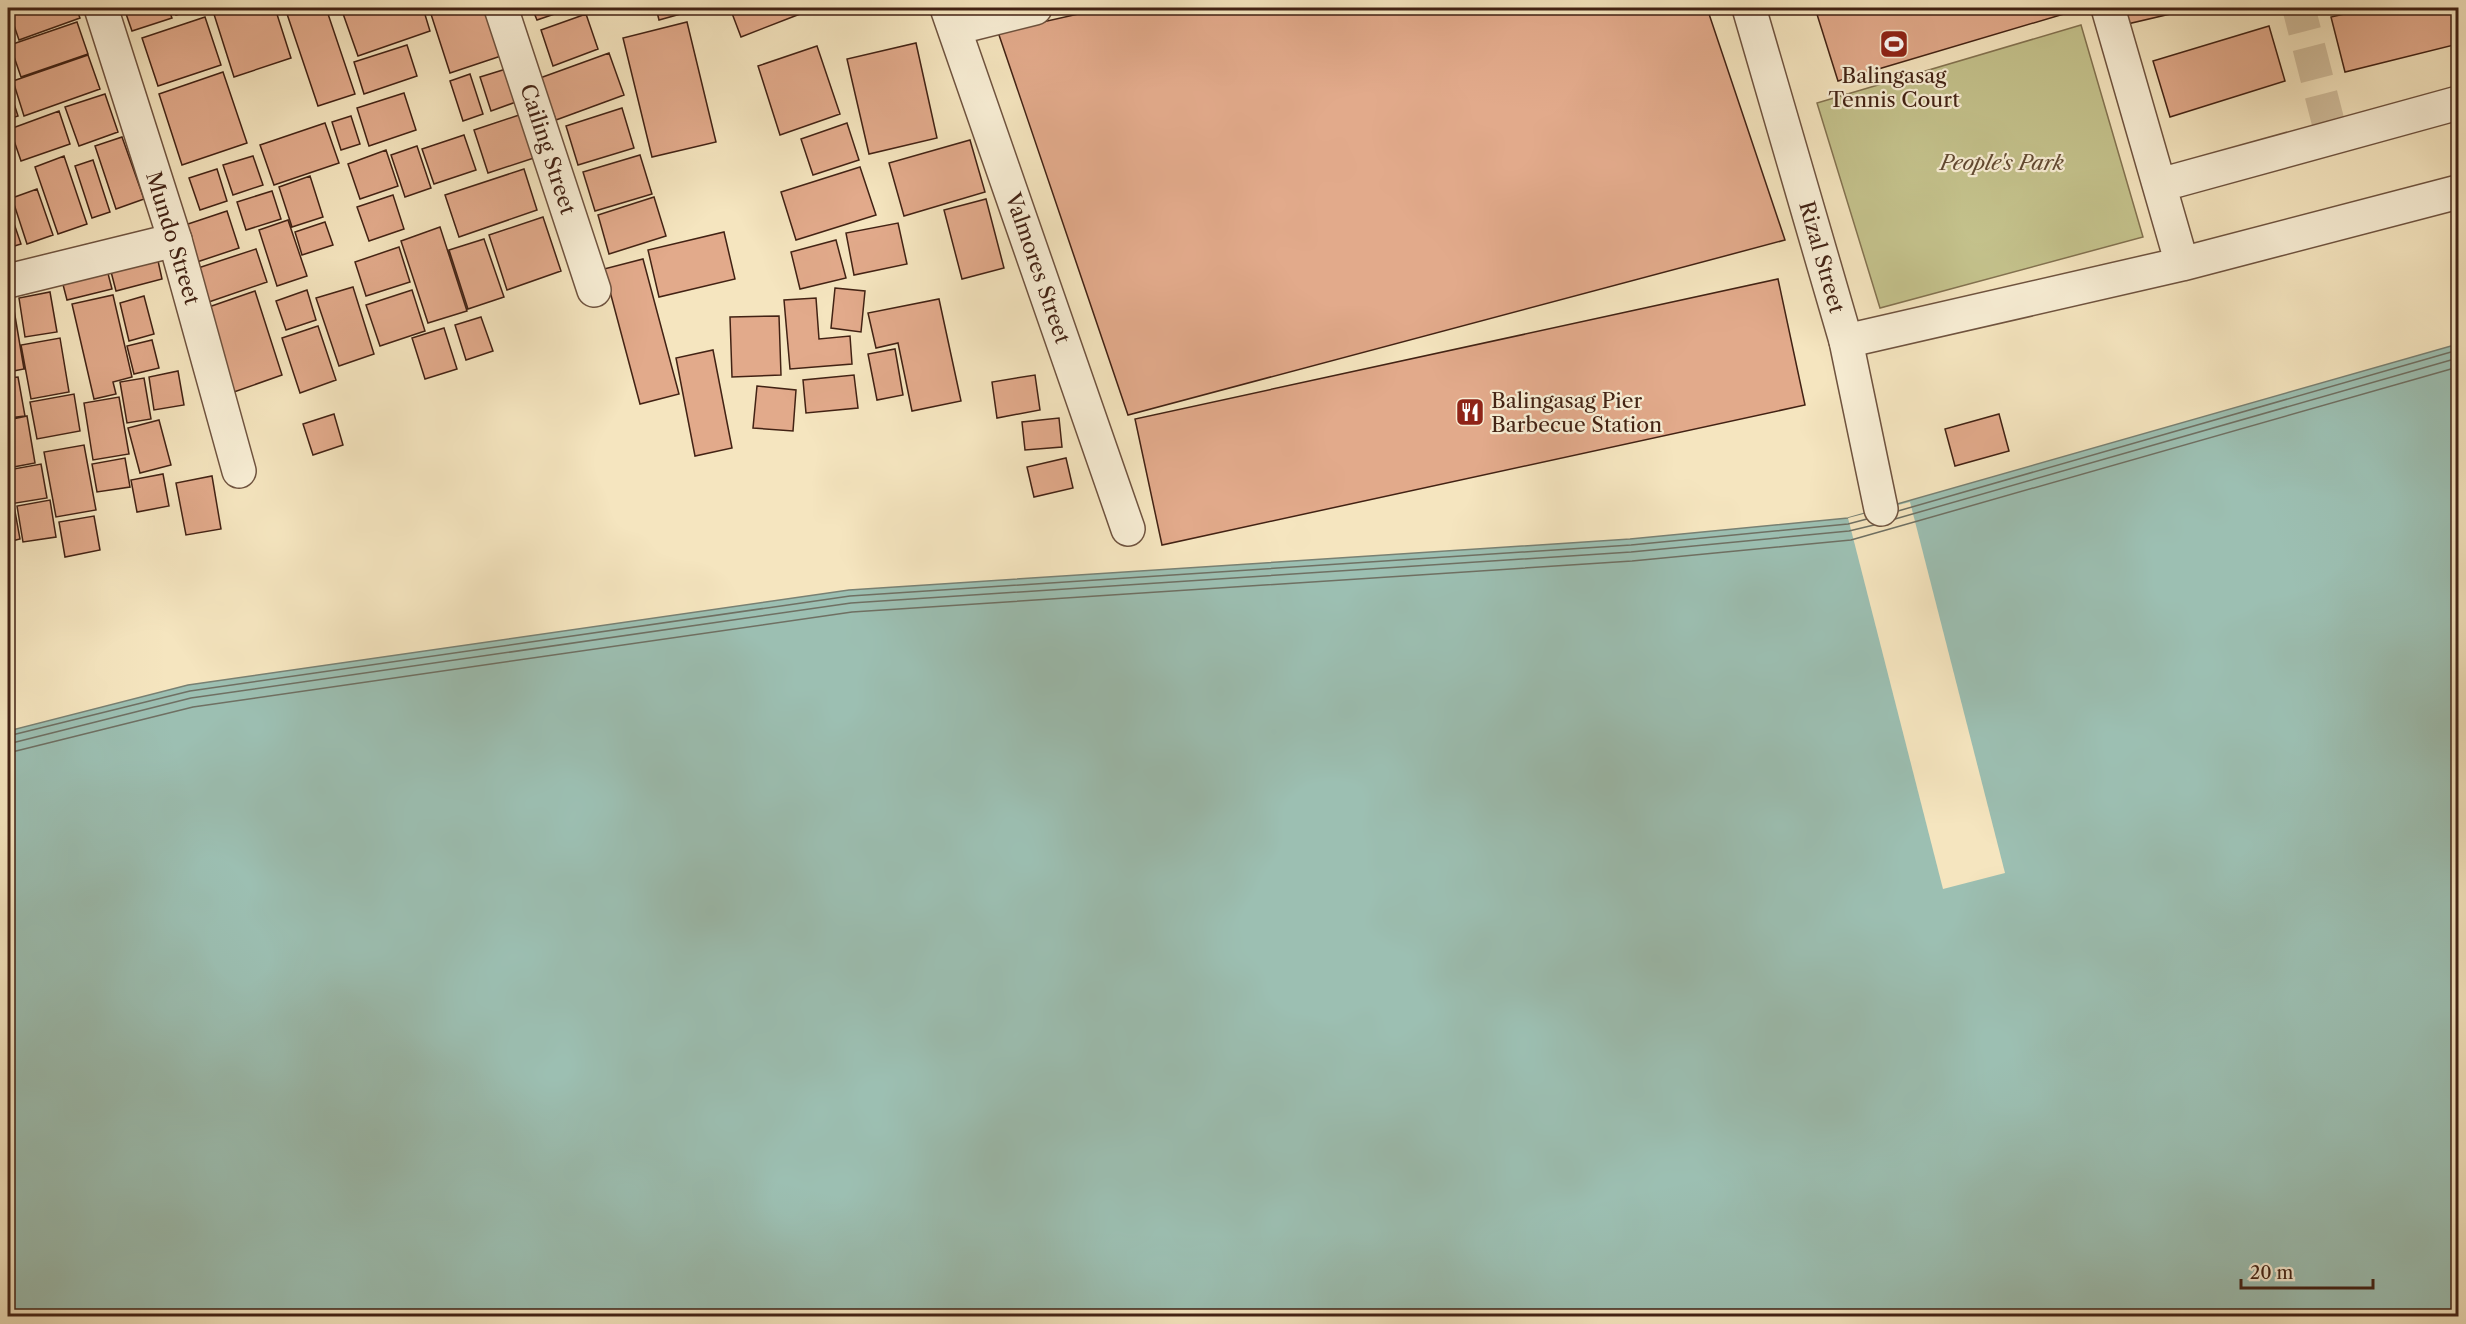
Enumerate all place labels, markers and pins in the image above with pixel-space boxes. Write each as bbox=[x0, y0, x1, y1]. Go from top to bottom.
sports icon: Balingasag Tennis Court bbox=[1878, 28, 1910, 60]
place label: Balingasag Tennis Court bbox=[1828, 63, 1960, 112]
place label: Balingasag Pier Barbecue Station bbox=[1491, 388, 1662, 437]
restaurant icon: Balingasag Pier Barbecue Station bbox=[1454, 396, 1486, 428]

